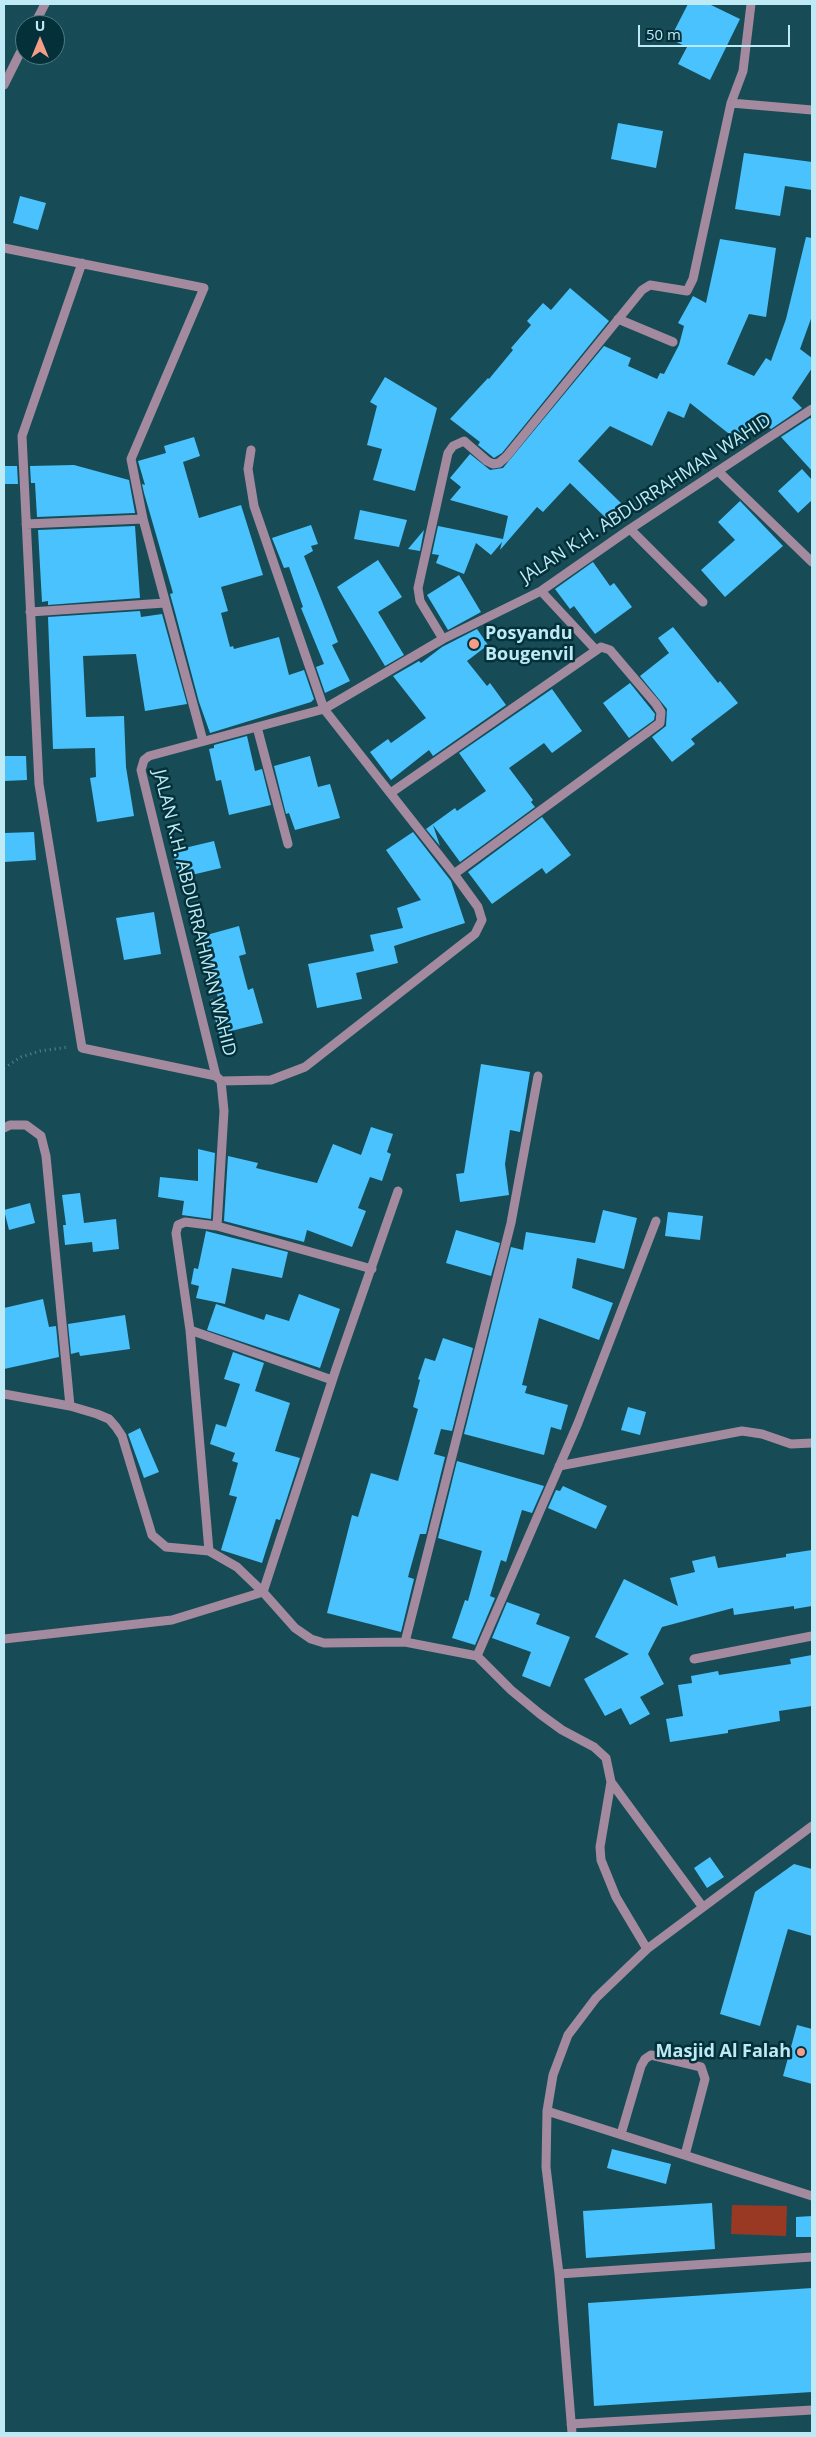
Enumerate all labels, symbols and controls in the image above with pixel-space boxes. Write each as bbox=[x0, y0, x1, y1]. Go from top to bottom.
north arrow bbox=[15, 15, 65, 65]
scale bar bbox=[641, 15, 794, 47]
text: U bbox=[35, 16, 45, 35]
text: 50 m bbox=[646, 24, 681, 44]
street label: JALAN K.H. ABDURRAHMAN WAHID bbox=[516, 410, 776, 588]
place label: Posyandu Bougenvil bbox=[485, 623, 574, 666]
marker: Posyandu Bougenvil bbox=[467, 637, 481, 651]
street label: JALAN K.H. ABDURRAHMAN WAHID bbox=[148, 767, 240, 1059]
place label: Masjid Al Falah bbox=[656, 2041, 791, 2063]
marker: Masjid Al Falah bbox=[795, 2046, 807, 2058]

